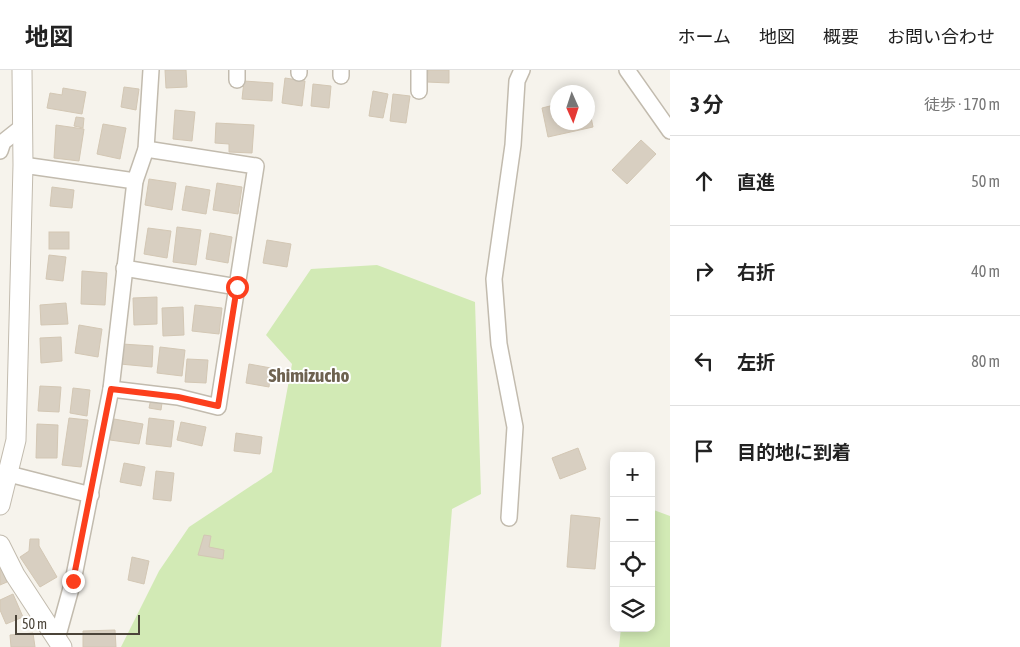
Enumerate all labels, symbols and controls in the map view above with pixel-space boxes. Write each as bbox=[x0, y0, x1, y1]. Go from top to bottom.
text: 地図 bbox=[25, 23, 73, 50]
text: ホーム bbox=[678, 26, 731, 47]
text: 地図 bbox=[759, 26, 795, 47]
text: 概要 bbox=[823, 26, 859, 47]
text: お問い合わせ bbox=[887, 26, 995, 47]
north arrow bbox=[550, 85, 595, 130]
text: 3 分 bbox=[690, 92, 724, 116]
text: 徒歩 · 170 m bbox=[924, 95, 1000, 113]
icon: ahead bbox=[690, 167, 718, 195]
text: 直進 bbox=[737, 171, 775, 193]
text: 50 m bbox=[971, 172, 1000, 190]
icon: right bbox=[690, 257, 718, 285]
text: 右折 bbox=[737, 261, 775, 283]
text: 40 m bbox=[971, 262, 1000, 280]
route start bbox=[226, 276, 249, 299]
icon: left bbox=[690, 347, 718, 375]
text: 左折 bbox=[737, 351, 775, 373]
text: 80 m bbox=[971, 352, 1000, 370]
district label: Shimizucho bbox=[269, 364, 349, 386]
icon: arrive bbox=[690, 437, 718, 465]
text: 目的地に到着 bbox=[737, 441, 851, 463]
map controls bbox=[610, 452, 655, 632]
button: + bbox=[610, 452, 655, 497]
button: − bbox=[610, 497, 655, 542]
button: locate bbox=[610, 542, 655, 587]
route end bbox=[62, 570, 85, 593]
button: layers bbox=[610, 587, 655, 632]
scale bar bbox=[15, 612, 140, 635]
text: 50 m bbox=[22, 616, 47, 632]

